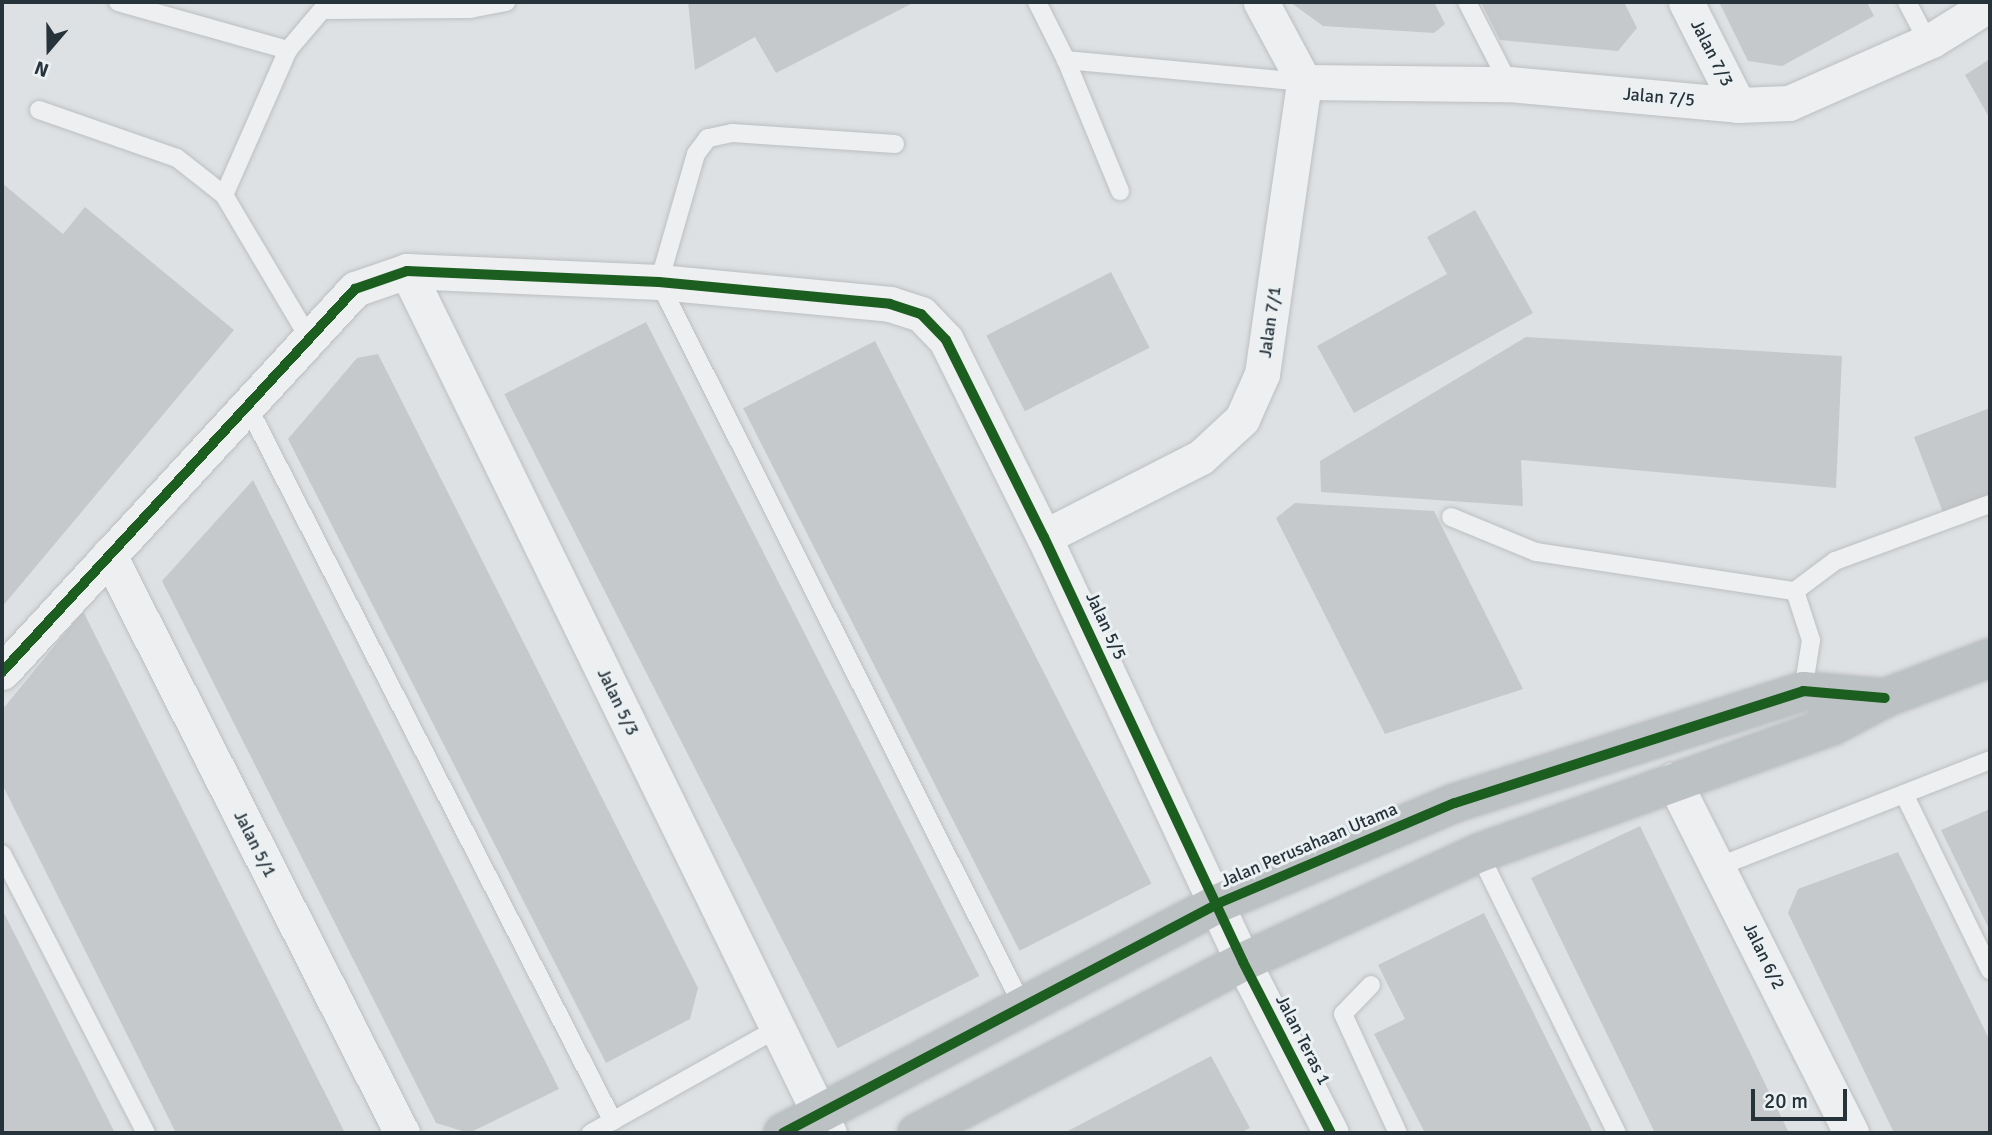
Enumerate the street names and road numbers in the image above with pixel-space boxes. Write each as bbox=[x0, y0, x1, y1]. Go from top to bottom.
street label: Jalan 7/3 bbox=[1686, 16, 1738, 90]
street label: Jalan 7/5 bbox=[1622, 83, 1696, 111]
street label: Jalan 7/1 bbox=[1254, 285, 1286, 359]
street label: Jalan 5/5 bbox=[1081, 589, 1131, 663]
street label: Jalan 5/3 bbox=[593, 665, 643, 739]
street label: Jalan Perusahaan Utama bbox=[1217, 798, 1401, 892]
street label: Jalan 5/1 bbox=[229, 807, 281, 881]
street label: Jalan 6/2 bbox=[1739, 919, 1789, 993]
street label: Jalan Teras 1 bbox=[1271, 991, 1335, 1089]

